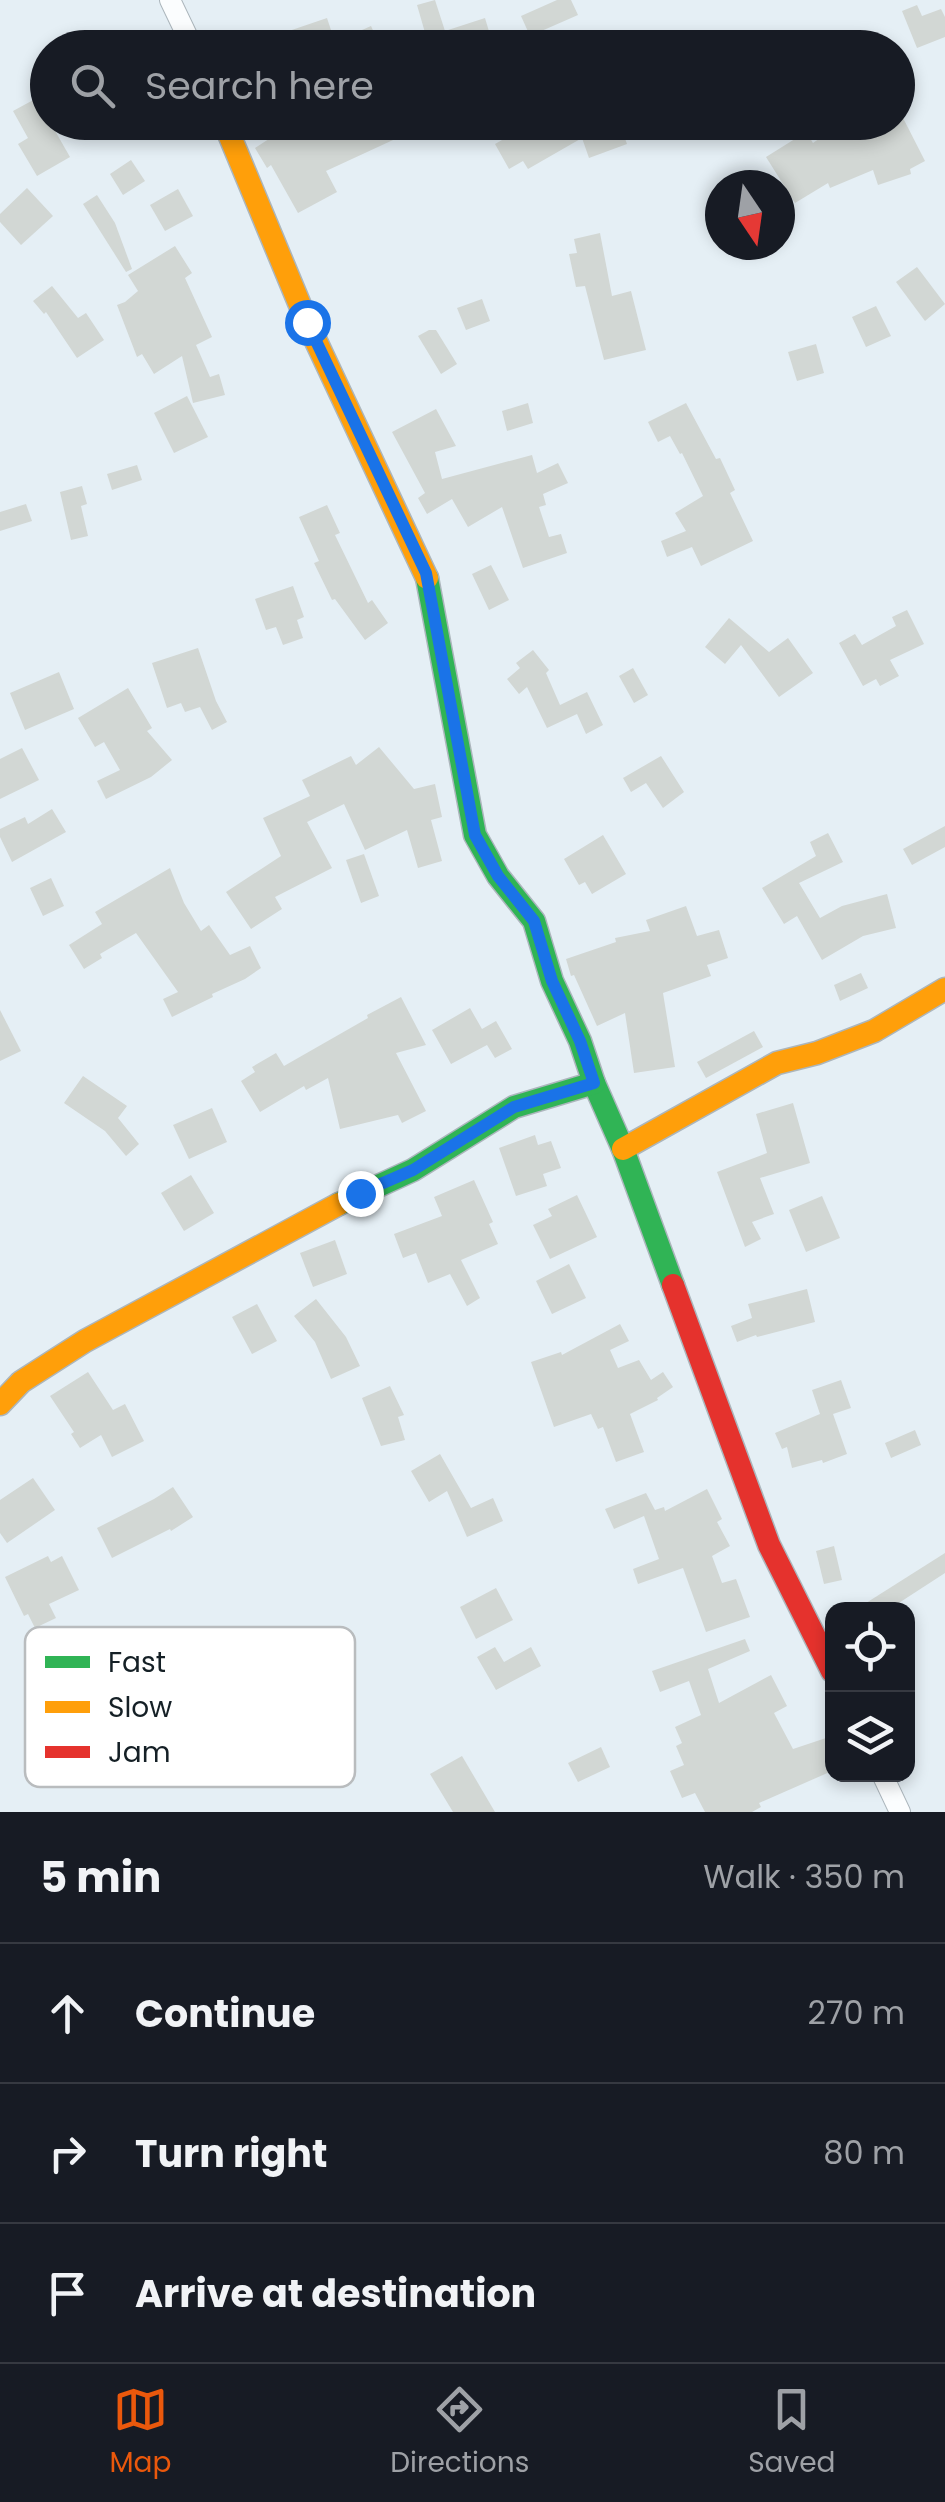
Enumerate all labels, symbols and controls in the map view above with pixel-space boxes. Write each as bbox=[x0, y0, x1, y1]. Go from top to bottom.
search box bbox=[30, 30, 915, 140]
icon: search bbox=[65, 58, 120, 113]
text: Search here bbox=[145, 59, 374, 112]
north arrow bbox=[705, 170, 795, 260]
route start bbox=[285, 300, 331, 346]
route end bbox=[338, 1171, 384, 1217]
map controls bbox=[825, 1602, 915, 1782]
button: locate bbox=[825, 1602, 915, 1692]
legend bbox=[25, 1627, 355, 1787]
text: Fast bbox=[108, 1643, 166, 1682]
text: Slow bbox=[108, 1688, 172, 1727]
button: layers bbox=[825, 1692, 915, 1782]
text: Jam bbox=[108, 1733, 171, 1772]
text: 5 min bbox=[40, 1848, 161, 1907]
text: Walk · 350 m bbox=[703, 1854, 905, 1899]
icon: ahead bbox=[40, 1986, 95, 2041]
text: Continue bbox=[135, 1987, 315, 2040]
text: 270 m bbox=[808, 1990, 905, 2035]
icon: right bbox=[40, 2126, 95, 2181]
text: Turn right bbox=[135, 2127, 327, 2180]
text: 80 m bbox=[823, 2130, 905, 2175]
icon: arrive bbox=[40, 2266, 95, 2321]
text: Arrive at destination bbox=[135, 2267, 536, 2320]
tab: Map bbox=[109, 2382, 171, 2484]
tab: Directions bbox=[390, 2382, 529, 2484]
tab: Saved bbox=[748, 2382, 836, 2484]

